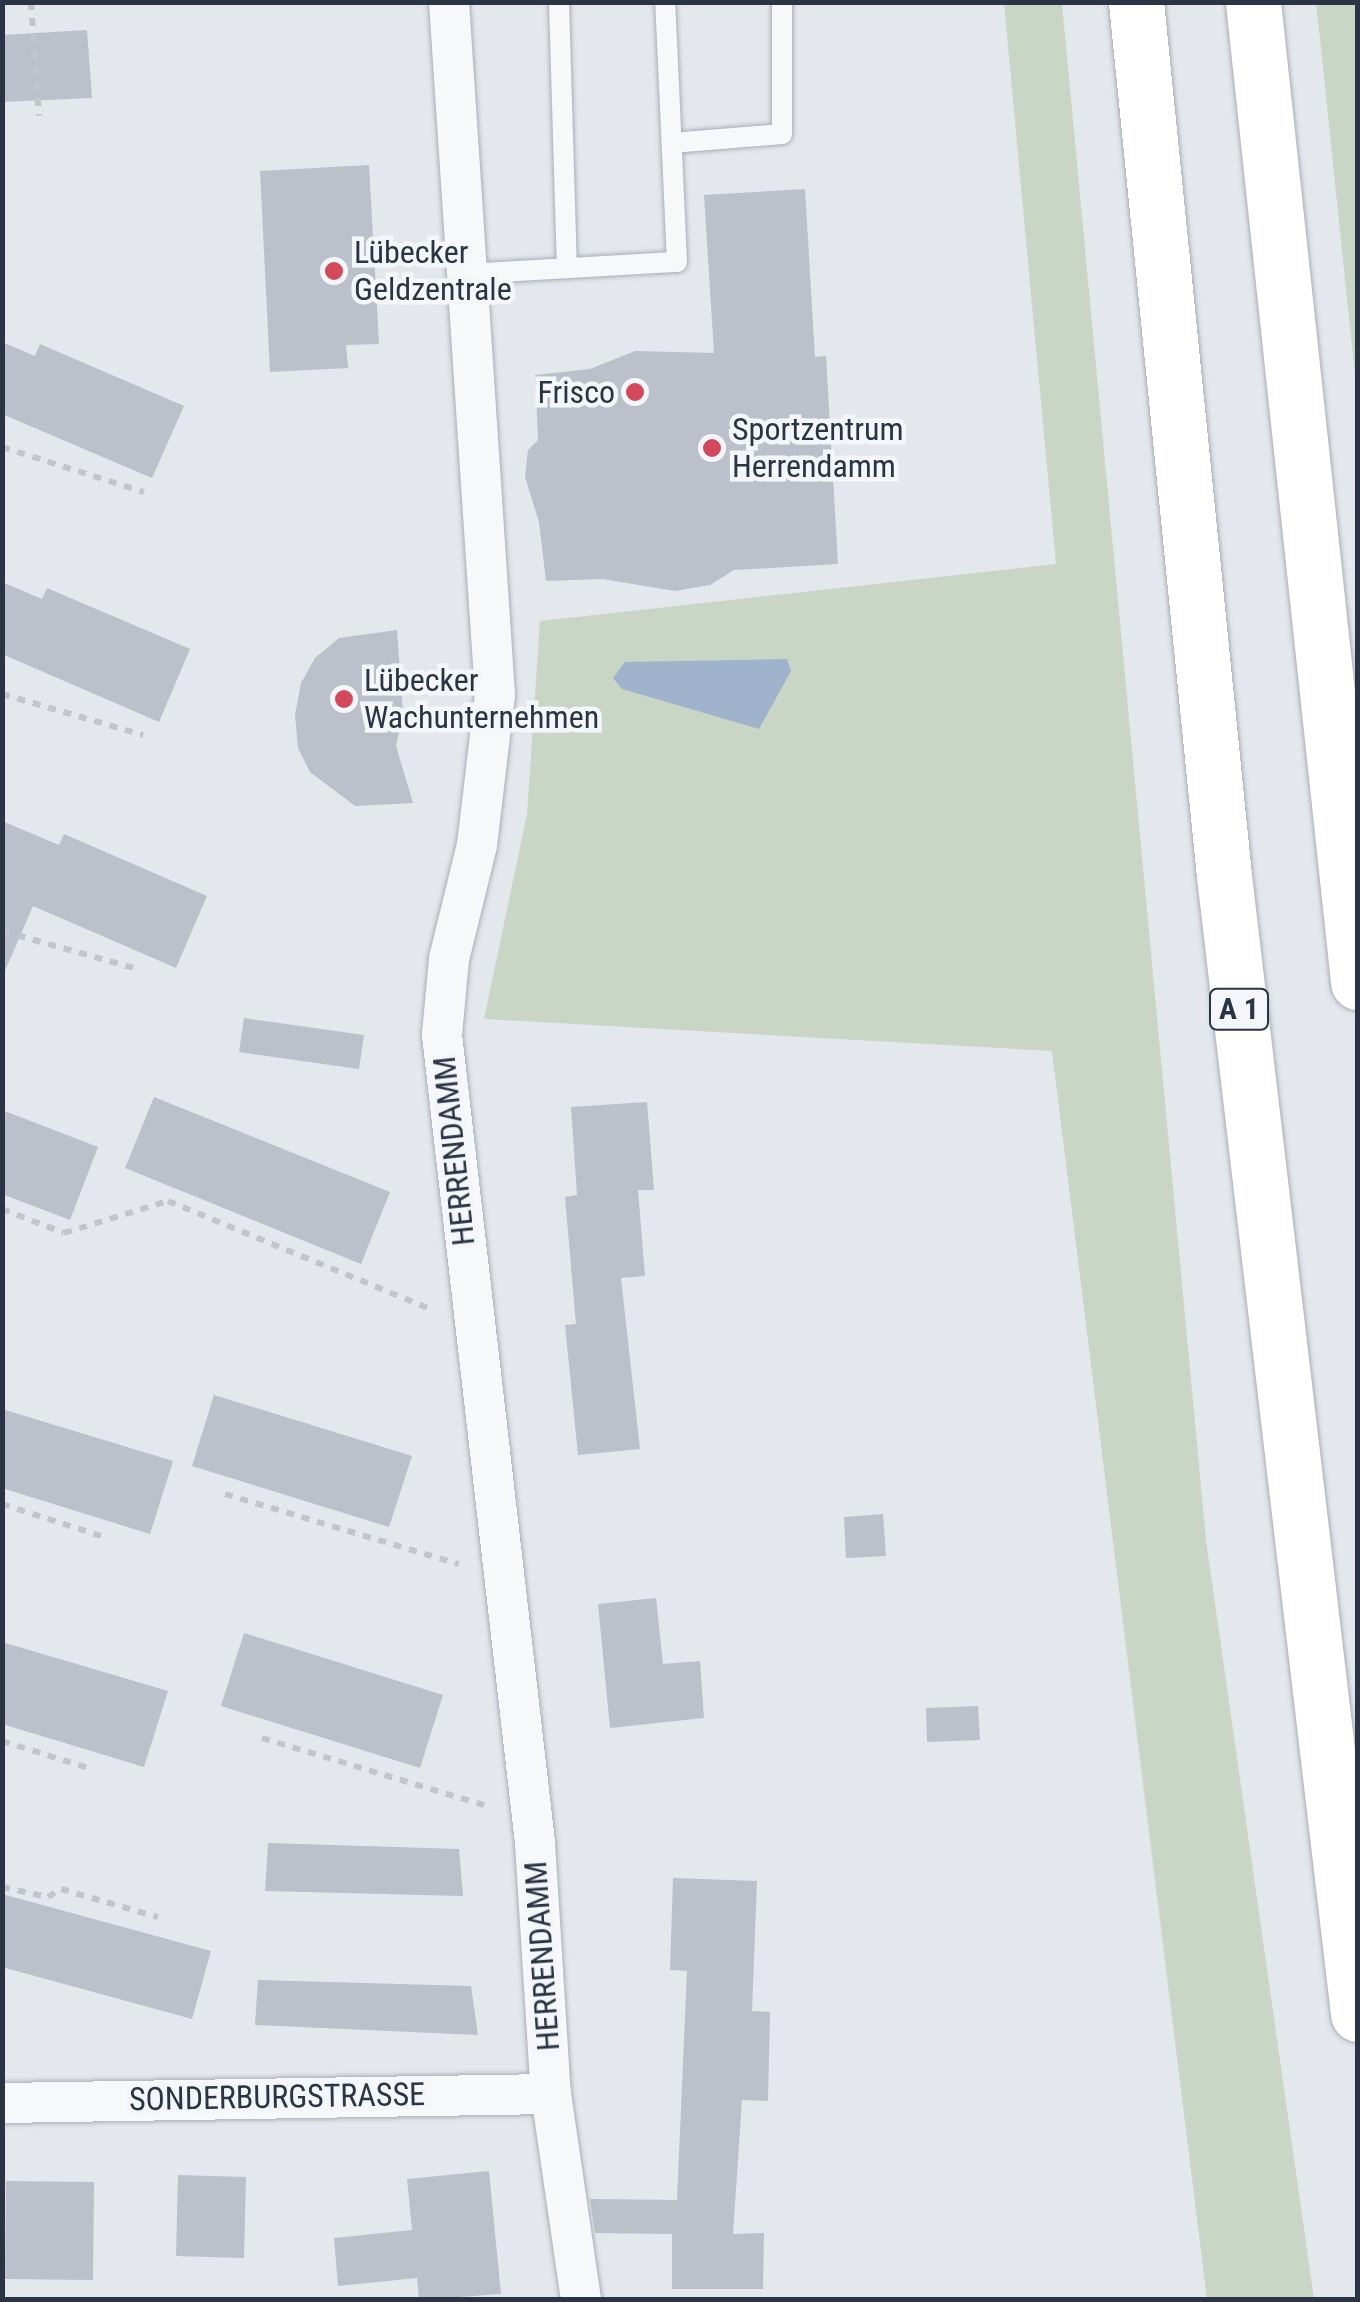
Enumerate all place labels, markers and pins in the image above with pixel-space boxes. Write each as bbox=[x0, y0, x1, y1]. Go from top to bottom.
place label: Lübecker Geldzentrale bbox=[354, 234, 512, 309]
marker: Lübecker Geldzentrale bbox=[323, 260, 345, 282]
place label: Frisco bbox=[537, 373, 615, 411]
marker: Frisco bbox=[624, 381, 646, 403]
place label: Sportzentrum Herrendamm bbox=[732, 411, 904, 486]
marker: Sportzentrum Herrendamm bbox=[701, 437, 723, 459]
place label: Lübecker Wachunternehmen bbox=[364, 662, 599, 737]
marker: Lübecker Wachunternehmen bbox=[333, 688, 355, 710]

